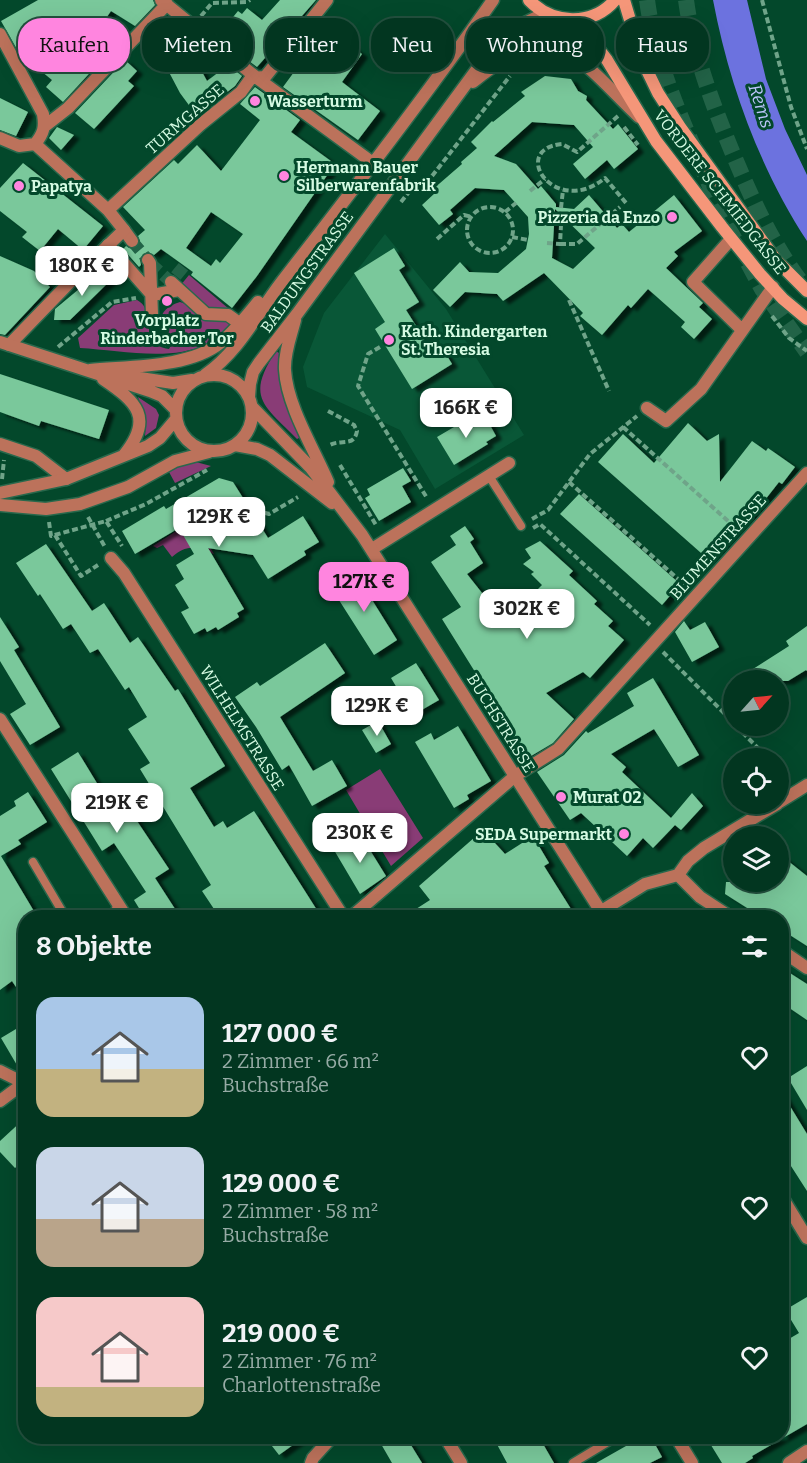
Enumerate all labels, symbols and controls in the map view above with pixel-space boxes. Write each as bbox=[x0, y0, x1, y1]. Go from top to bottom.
chip: Kaufen bbox=[18, 18, 130, 72]
chip: Mieten bbox=[142, 18, 253, 72]
chip: Filter bbox=[265, 18, 359, 72]
chip: Neu bbox=[371, 18, 454, 72]
chip: Wohnung bbox=[466, 18, 604, 72]
chip: Haus bbox=[616, 18, 709, 72]
street label: TURMGASSE bbox=[142, 80, 228, 158]
water label: Rems bbox=[744, 81, 779, 131]
place label: Wasserturm bbox=[267, 92, 363, 111]
marker: Wasserturm bbox=[248, 94, 262, 108]
street label: VORDERE SCHMIEDGASSE bbox=[650, 106, 790, 278]
place label: Hermann Bauer Silberwarenfabrik bbox=[296, 158, 436, 195]
marker: Hermann Bauer Silberwarenfabrik bbox=[277, 169, 291, 183]
place label: Papatya bbox=[31, 177, 92, 196]
marker: Papatya bbox=[12, 179, 26, 193]
street label: BALDUNGSTRASSE bbox=[257, 208, 357, 336]
place label: Pizzeria da Enzo bbox=[537, 208, 660, 227]
marker: Pizzeria da Enzo bbox=[665, 210, 679, 224]
pin: 180K € bbox=[33, 246, 131, 297]
text: 180K € bbox=[49, 253, 115, 277]
marker: Vorplatz Rinderbacher Tor bbox=[160, 294, 174, 308]
place label: Vorplatz Rinderbacher Tor bbox=[100, 311, 234, 348]
place label: Kath. Kindergarten St. Theresia bbox=[401, 322, 548, 359]
marker: Kath. Kindergarten St. Theresia bbox=[382, 333, 396, 347]
pin: 166K € bbox=[417, 388, 515, 439]
text: 166K € bbox=[434, 395, 498, 419]
street label: BLUMENSTRASSE bbox=[666, 491, 770, 603]
pin: 129K € bbox=[170, 497, 268, 548]
text: 129K € bbox=[187, 504, 251, 528]
pin: 127K € bbox=[315, 562, 413, 613]
text: 127K € bbox=[333, 569, 395, 593]
pin: 302K € bbox=[478, 589, 576, 640]
text: 302K € bbox=[493, 596, 561, 620]
street label: WILHELMSTRASSE bbox=[196, 662, 288, 794]
street label: BUCHSTRASSE bbox=[463, 670, 539, 776]
north arrow bbox=[723, 670, 789, 736]
map controls bbox=[723, 670, 789, 892]
pin: 129K € bbox=[328, 686, 426, 737]
text: 129K € bbox=[345, 693, 409, 717]
button: locate bbox=[723, 748, 789, 814]
pin: 219K € bbox=[68, 783, 166, 834]
place label: Murat 02 bbox=[573, 788, 642, 807]
text: 219K € bbox=[85, 790, 149, 814]
marker: Murat 02 bbox=[554, 790, 568, 804]
pin: 230K € bbox=[311, 813, 409, 864]
text: 230K € bbox=[326, 820, 394, 844]
place label: SEDA Supermarkt bbox=[475, 825, 613, 844]
button: layers bbox=[723, 826, 789, 892]
marker: SEDA Supermarkt bbox=[617, 827, 631, 841]
icon: filters bbox=[738, 930, 771, 963]
text: 8 Objekte bbox=[36, 931, 152, 962]
text: 127 000 € bbox=[222, 1018, 339, 1049]
icon: home bbox=[84, 1021, 156, 1093]
icon: heart bbox=[738, 1041, 771, 1074]
text: 2 Zimmer · 66 m² bbox=[222, 1049, 379, 1073]
text: Buchstraße bbox=[222, 1073, 329, 1097]
text: 129 000 € bbox=[222, 1168, 340, 1199]
icon: home bbox=[84, 1171, 156, 1243]
icon: heart bbox=[738, 1191, 771, 1224]
text: 2 Zimmer · 58 m² bbox=[222, 1199, 378, 1223]
text: Buchstraße bbox=[222, 1223, 329, 1247]
text: 219 000 € bbox=[222, 1318, 340, 1349]
icon: home bbox=[84, 1321, 156, 1393]
icon: heart bbox=[738, 1341, 771, 1374]
text: 2 Zimmer · 76 m² bbox=[222, 1349, 377, 1373]
text: Charlottenstraße bbox=[222, 1373, 381, 1397]

